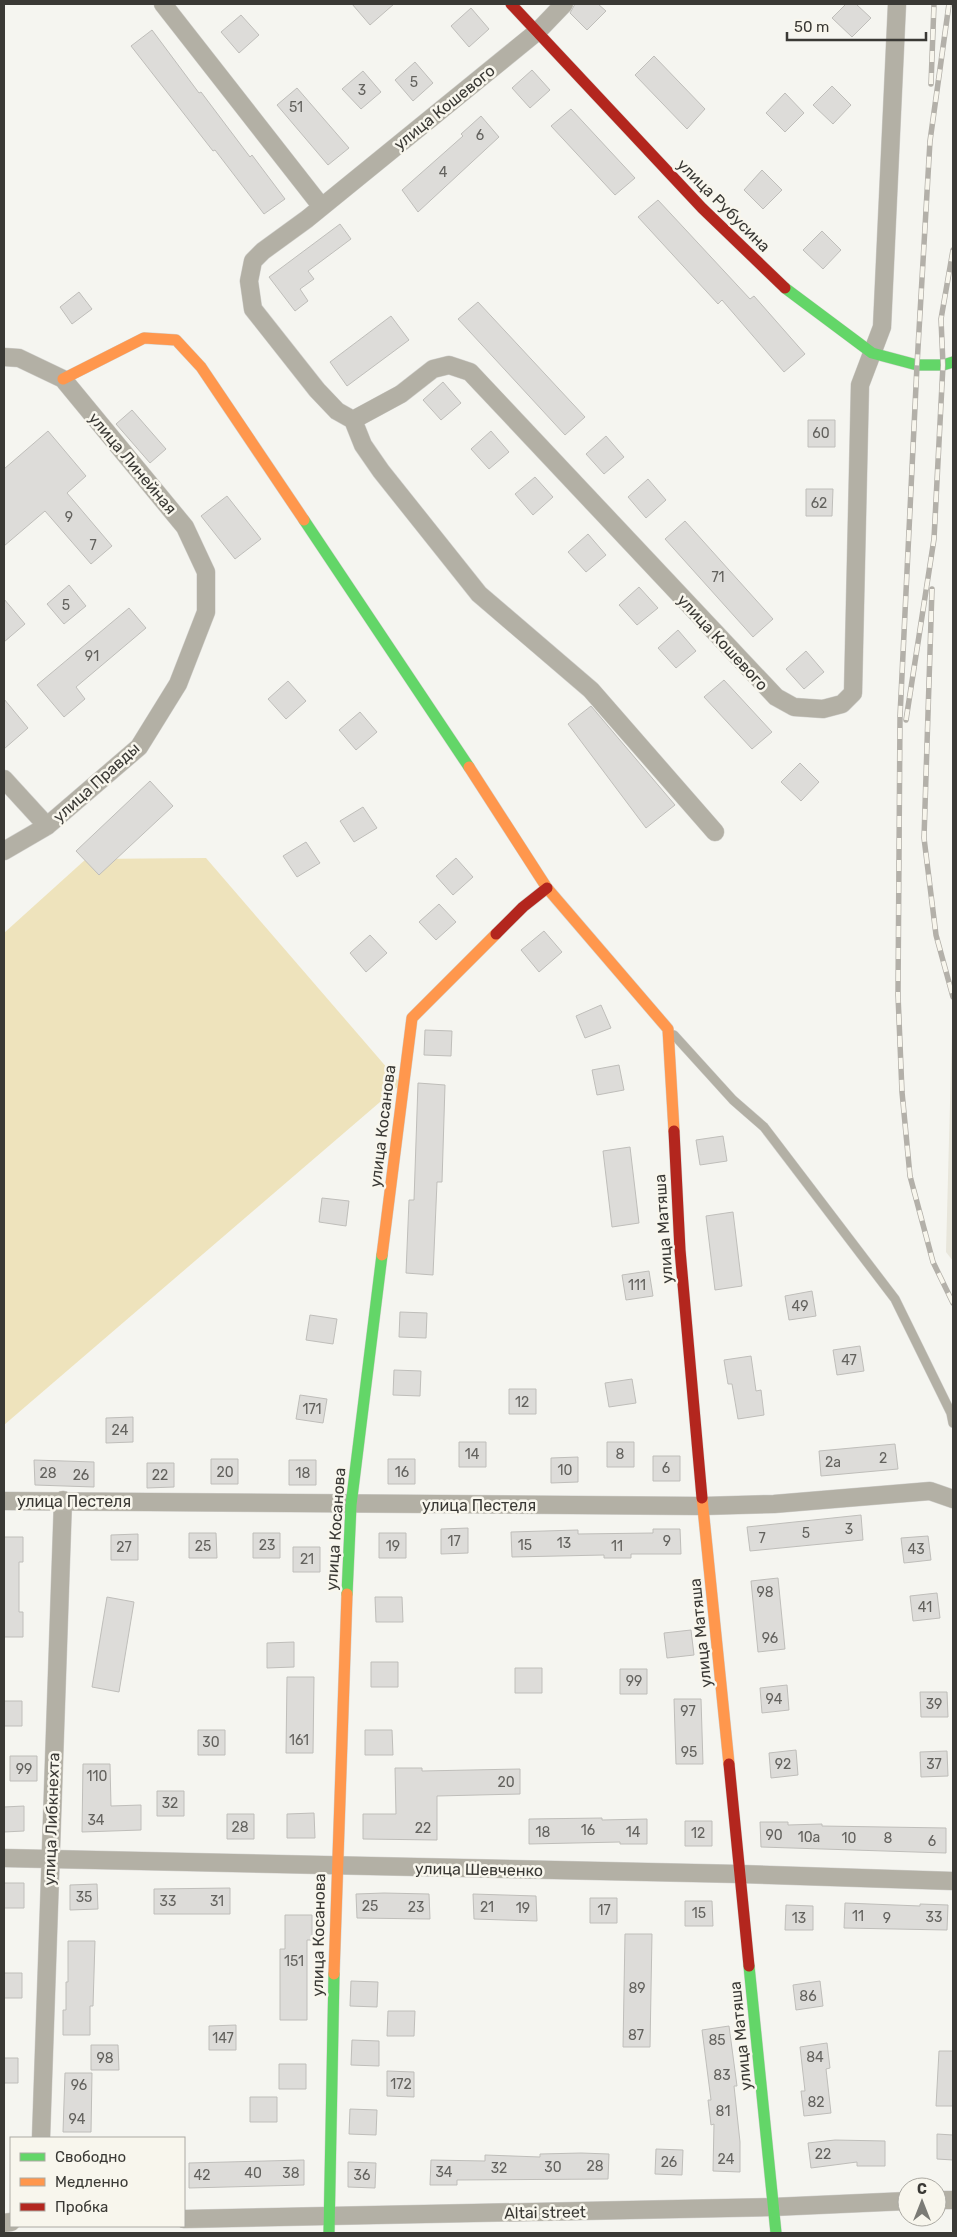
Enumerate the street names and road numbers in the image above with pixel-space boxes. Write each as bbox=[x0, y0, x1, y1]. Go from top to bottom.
street label: улица Кошевого bbox=[390, 61, 499, 154]
street label: улица Рубусина bbox=[673, 155, 774, 256]
street label: улица Линейная bbox=[85, 409, 181, 518]
street label: улица Кошевого bbox=[673, 590, 772, 694]
street label: улица Правды bbox=[49, 739, 143, 826]
street label: улица Косанова bbox=[366, 1064, 399, 1188]
street label: улица Матяша bbox=[650, 1174, 677, 1284]
street label: улица Косанова bbox=[322, 1467, 349, 1591]
street label: улица Пестеля bbox=[17, 1492, 131, 1511]
street label: улица Пестеля bbox=[422, 1496, 536, 1515]
street label: улица Матяша bbox=[685, 1577, 716, 1689]
street label: улица Либкнехта bbox=[40, 1752, 63, 1886]
street label: улица Шевченко bbox=[415, 1859, 543, 1880]
street label: улица Косанова bbox=[308, 1873, 329, 1997]
street label: улица Матяша bbox=[725, 1980, 756, 2092]
street label: Altai street bbox=[504, 2202, 586, 2223]

